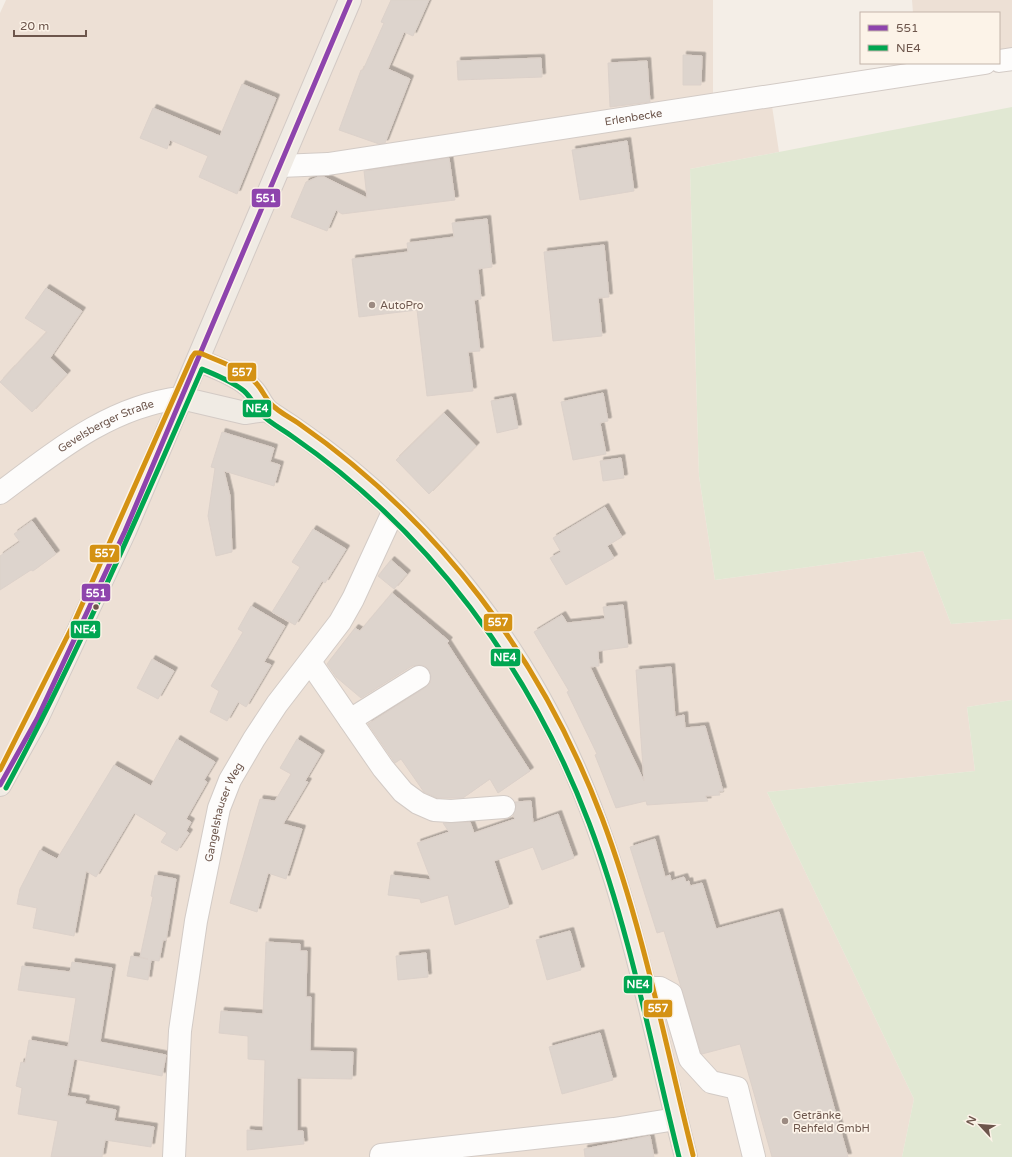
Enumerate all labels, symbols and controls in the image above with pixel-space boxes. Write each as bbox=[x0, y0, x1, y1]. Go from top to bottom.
scale bar bbox=[14, 12, 86, 38]
legend bbox=[860, 12, 1000, 64]
text: 20 m bbox=[20, 19, 49, 33]
text: 551 bbox=[896, 21, 919, 35]
text: NE4 bbox=[896, 41, 921, 55]
street label: Erlenbecke bbox=[604, 106, 663, 128]
line badge: 551 bbox=[251, 188, 281, 208]
text: 551 bbox=[256, 192, 276, 205]
place label: AutoPro bbox=[380, 299, 424, 312]
marker: AutoPro bbox=[367, 300, 377, 310]
line badge: 557 bbox=[227, 362, 257, 382]
text: 557 bbox=[232, 366, 252, 379]
street label: Gevelsberger Straße bbox=[55, 397, 155, 455]
line badge: NE4 bbox=[242, 399, 272, 418]
text: NE4 bbox=[246, 402, 268, 415]
line badge: 557 bbox=[89, 544, 120, 563]
text: 557 bbox=[95, 547, 115, 560]
line badge: 551 bbox=[81, 583, 111, 602]
text: 551 bbox=[86, 587, 106, 600]
unlabelled marker bbox=[91, 602, 101, 612]
line badge: 557 bbox=[483, 613, 513, 632]
text: 557 bbox=[488, 616, 508, 629]
line badge: NE4 bbox=[70, 620, 101, 639]
text: NE4 bbox=[74, 623, 96, 636]
line badge: NE4 bbox=[490, 648, 521, 667]
text: NE4 bbox=[494, 651, 516, 664]
street label: Gangelshauser Weg bbox=[202, 760, 245, 863]
line badge: NE4 bbox=[623, 975, 653, 994]
text: NE4 bbox=[627, 978, 649, 991]
line badge: 557 bbox=[643, 999, 673, 1018]
text: 557 bbox=[648, 1002, 668, 1015]
north arrow bbox=[960, 1105, 1000, 1145]
place label: Getränke Rehfeld GmbH bbox=[793, 1109, 870, 1135]
text: N bbox=[964, 1114, 979, 1128]
marker: Getränke Rehfeld GmbH bbox=[780, 1116, 790, 1126]

